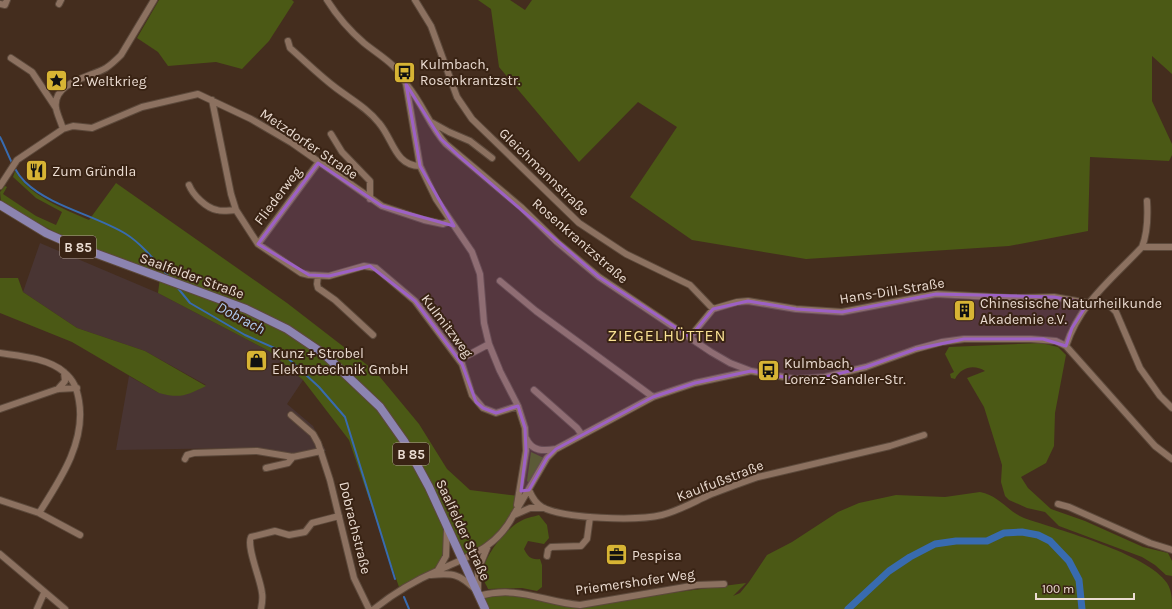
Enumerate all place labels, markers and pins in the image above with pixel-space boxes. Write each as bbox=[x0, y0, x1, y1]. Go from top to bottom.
place label: Kulmbach, Rosenkrantzstr. bbox=[420, 56, 521, 89]
bus stop icon: Kulmbach, Rosenkrantzstr. bbox=[391, 59, 417, 85]
place icon: 2. Weltkrieg bbox=[43, 68, 69, 94]
place label: 2. Weltkrieg bbox=[72, 73, 147, 90]
restaurant icon: Zum Gründla bbox=[23, 158, 49, 184]
place label: Zum Gründla bbox=[52, 163, 136, 180]
place label: Chinesische Naturheilkunde Akademie e.V. bbox=[980, 295, 1162, 328]
building icon: Chinesische Naturheilkunde Akademie e.V. bbox=[952, 298, 978, 324]
place label: Kunz + Strobel Elektrotechnik GmbH bbox=[272, 345, 409, 378]
shop icon: Kunz + Strobel Elektrotechnik GmbH bbox=[244, 348, 270, 374]
place label: Kulmbach, Lorenz-Sandler-Str. bbox=[784, 355, 906, 388]
bus stop icon: Kulmbach, Lorenz-Sandler-Str. bbox=[756, 358, 782, 384]
office icon: Pespisa bbox=[603, 542, 629, 568]
place label: Pespisa bbox=[632, 547, 682, 564]

